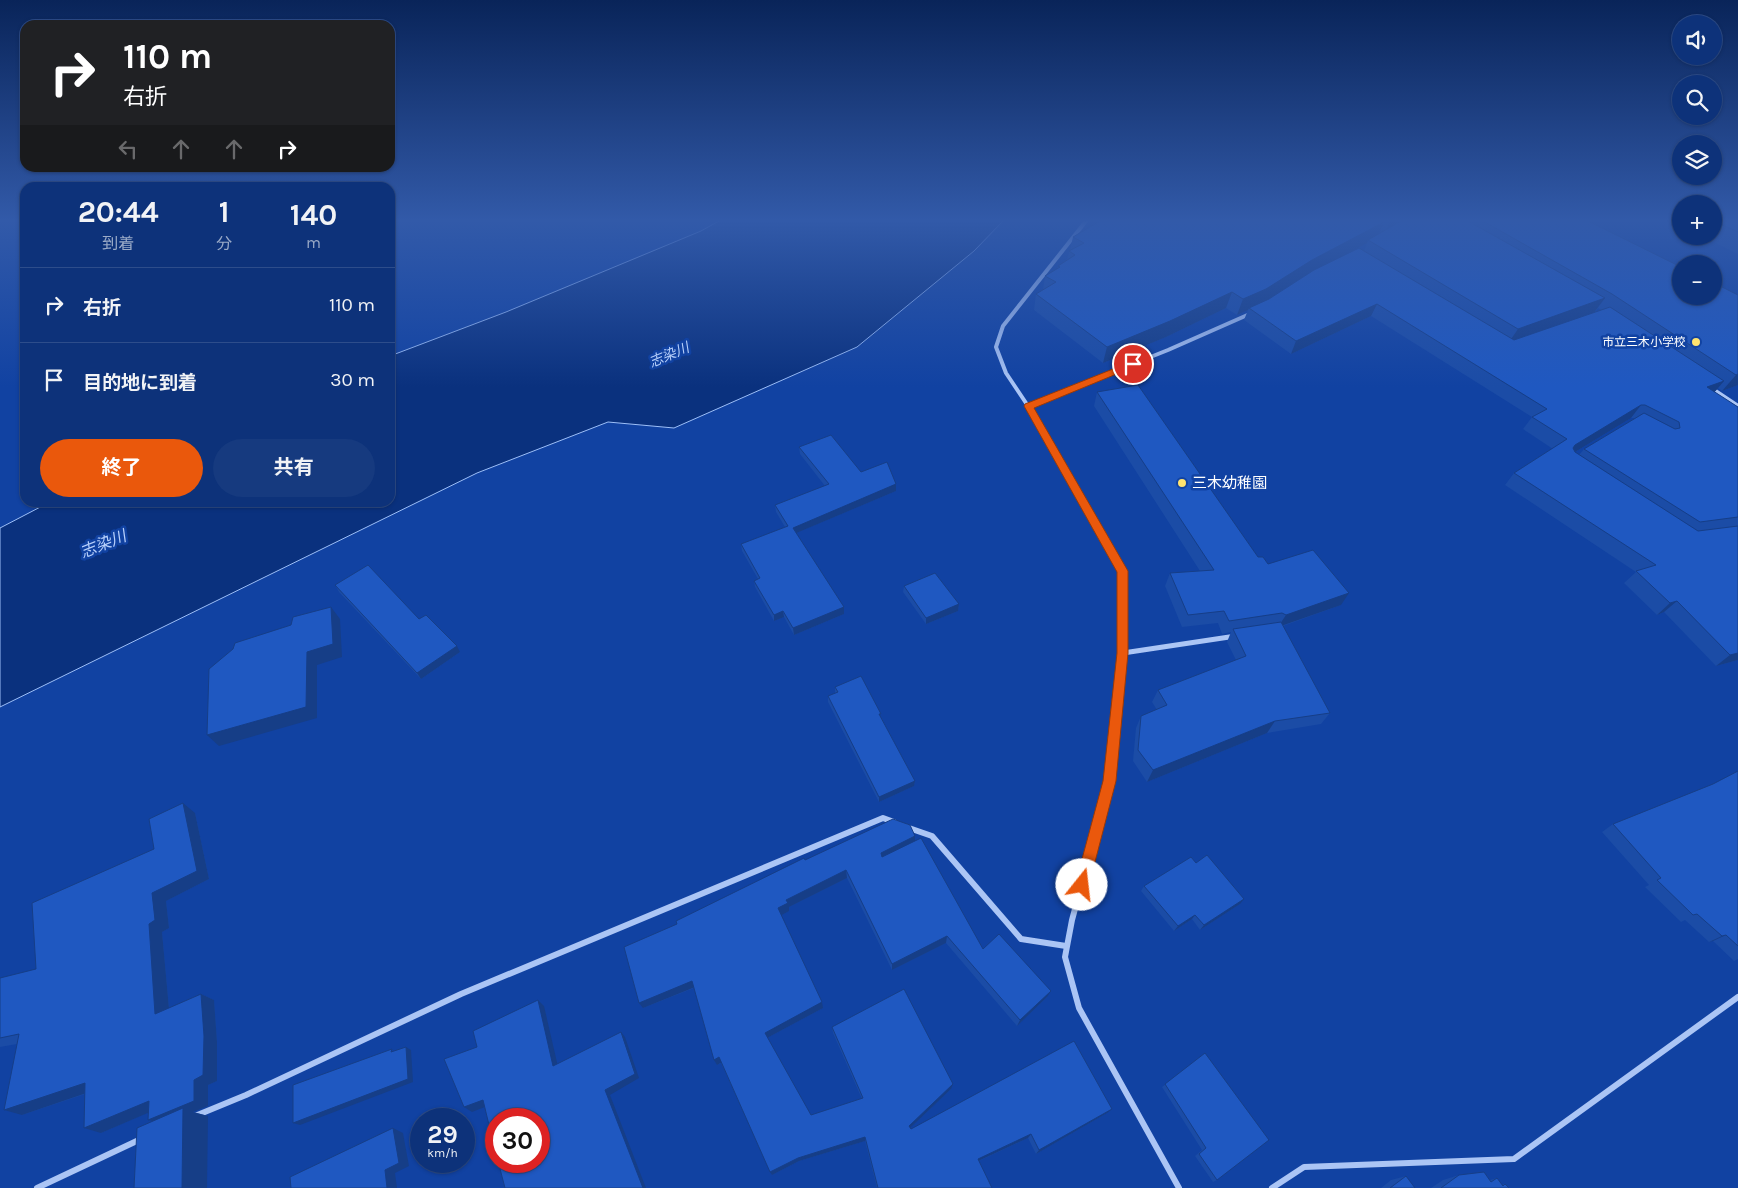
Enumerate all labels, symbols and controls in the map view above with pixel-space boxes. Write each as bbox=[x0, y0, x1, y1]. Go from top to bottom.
map controls bbox=[1672, 15, 1722, 305]
button: sound bbox=[1672, 15, 1722, 65]
text: 110 m bbox=[123, 36, 212, 77]
icon: right bbox=[40, 40, 105, 105]
button: search bbox=[1672, 75, 1722, 125]
text: 右折 bbox=[123, 84, 167, 110]
icon: left bbox=[114, 135, 142, 163]
icon: ahead bbox=[167, 135, 195, 163]
icon: ahead bbox=[220, 135, 248, 163]
icon: right bbox=[273, 135, 301, 163]
button: layers bbox=[1672, 135, 1722, 185]
text: 20:44 bbox=[78, 194, 159, 230]
text: 1 bbox=[219, 194, 230, 230]
button: + bbox=[1672, 195, 1722, 245]
text: 140 bbox=[290, 197, 337, 233]
text: m bbox=[306, 233, 321, 252]
text: 到着 bbox=[102, 234, 134, 253]
text: 分 bbox=[216, 234, 232, 253]
button: − bbox=[1672, 255, 1722, 305]
icon: right bbox=[40, 291, 68, 319]
text: 110 m bbox=[329, 294, 375, 316]
text: 右折 bbox=[83, 297, 121, 319]
place label: 市立三木小学校 bbox=[1602, 335, 1686, 349]
marker: 市立三木小学校 bbox=[1690, 336, 1702, 348]
water label: 志染川 bbox=[646, 338, 693, 371]
pin bbox=[1112, 343, 1154, 385]
icon: arrive bbox=[1119, 350, 1147, 378]
icon: arrive bbox=[40, 366, 68, 394]
text: 30 m bbox=[330, 369, 375, 391]
text: 目的地に到着 bbox=[83, 372, 197, 394]
button: 終了 bbox=[40, 439, 203, 497]
button: 共有 bbox=[213, 439, 375, 497]
place label: 三木幼稚園 bbox=[1192, 474, 1267, 492]
marker: 三木幼稚園 bbox=[1176, 477, 1188, 489]
water label: 志染川 bbox=[77, 525, 131, 562]
position arrow bbox=[1055, 858, 1107, 910]
speed limit sign: 30 bbox=[485, 1108, 550, 1173]
text: 29 bbox=[427, 1120, 458, 1149]
text: km/h bbox=[427, 1146, 458, 1160]

